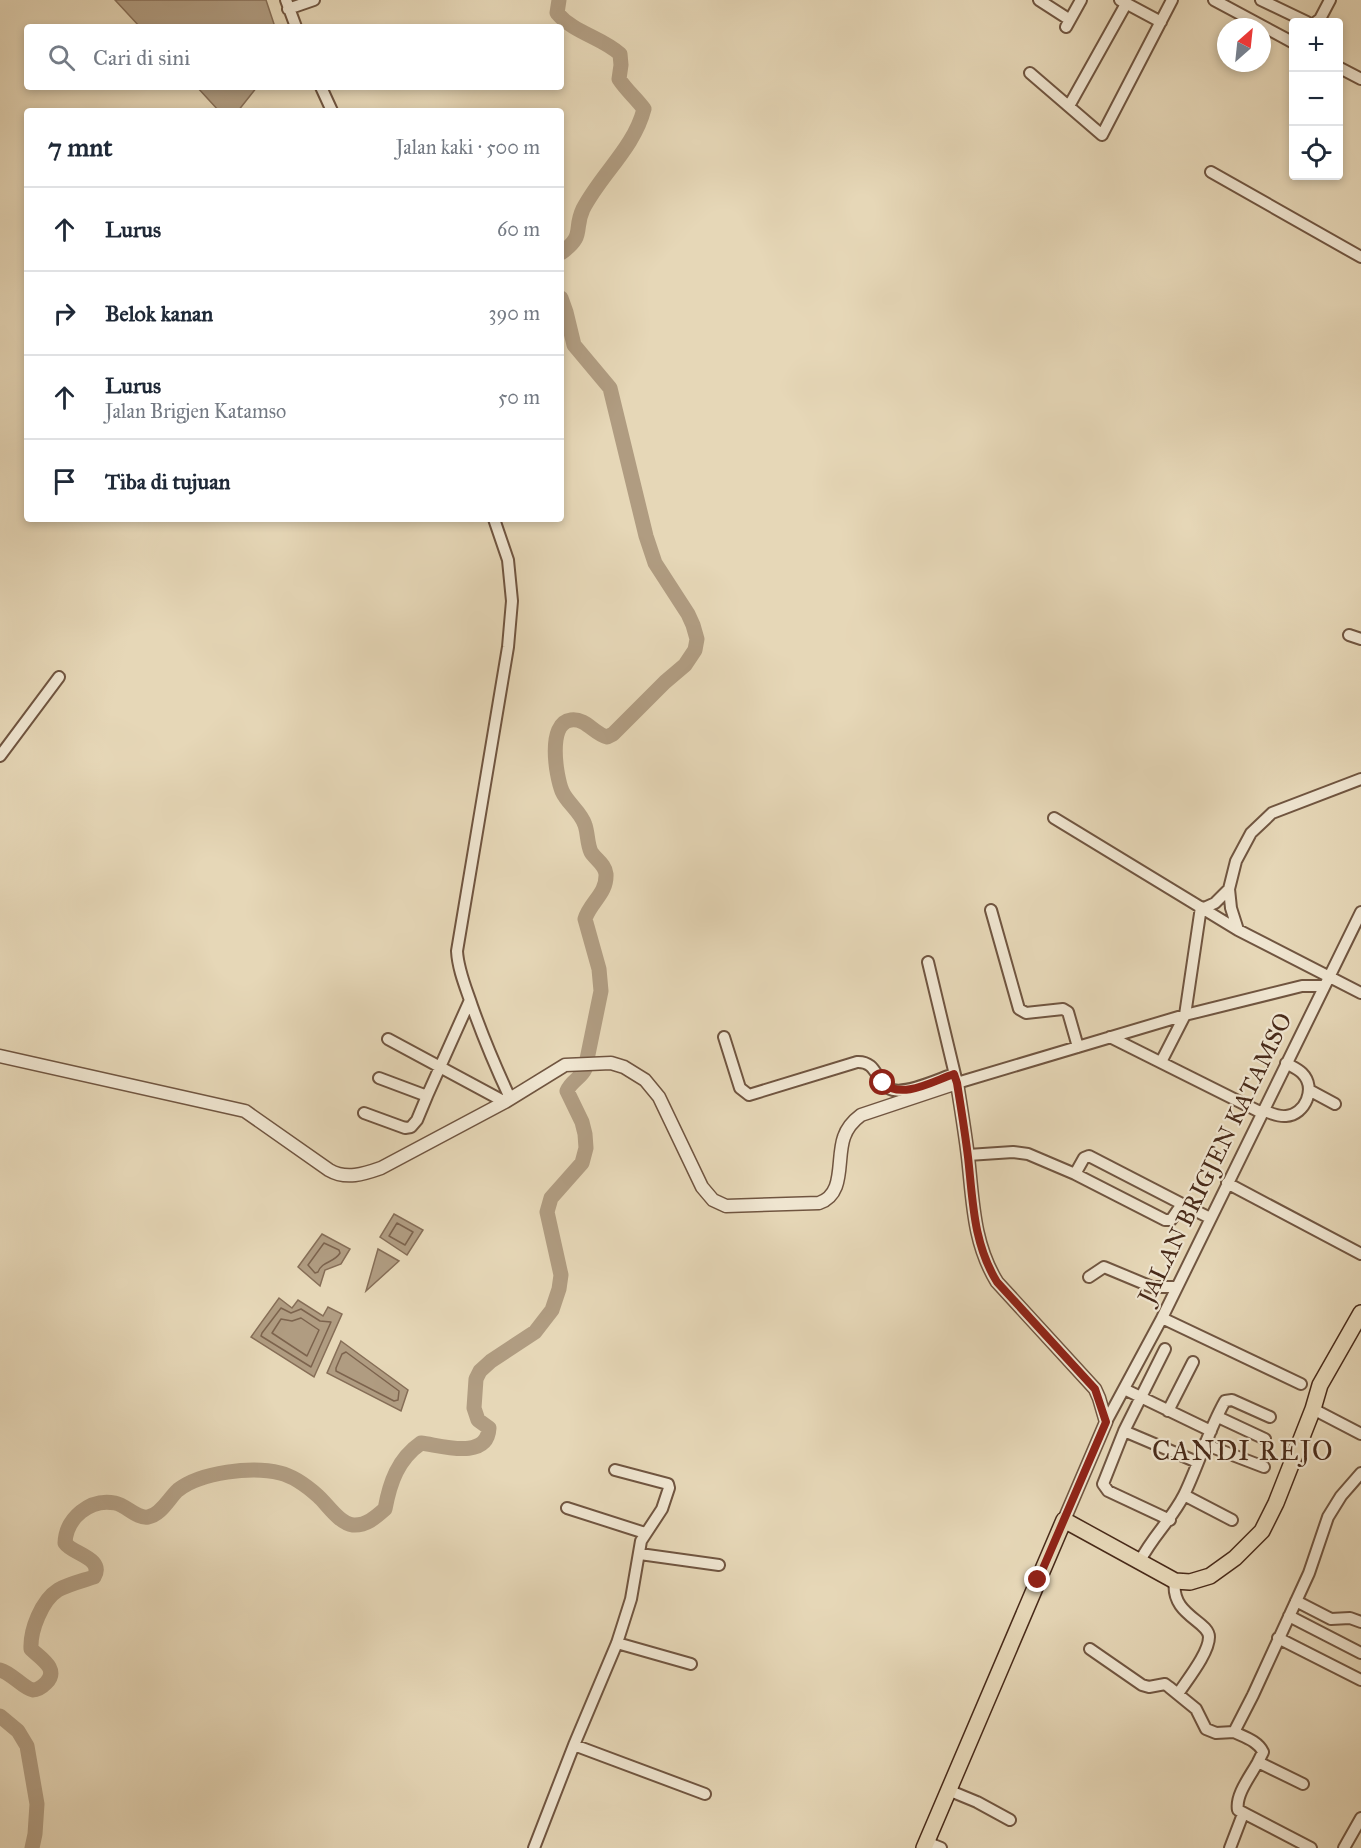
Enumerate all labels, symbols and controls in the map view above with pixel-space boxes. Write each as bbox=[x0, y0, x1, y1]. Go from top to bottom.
north arrow bbox=[1217, 18, 1271, 72]
map controls bbox=[1289, 18, 1343, 180]
button: + bbox=[1289, 18, 1343, 72]
search box bbox=[24, 24, 564, 90]
icon: search bbox=[45, 41, 78, 74]
text: Cari di sini bbox=[93, 44, 190, 71]
button: − bbox=[1289, 72, 1343, 126]
button: locate bbox=[1289, 126, 1343, 180]
text: 7 mnt bbox=[48, 131, 112, 163]
text: Jalan kaki · 500 m bbox=[396, 135, 540, 159]
icon: ahead bbox=[48, 213, 81, 246]
text: Lurus bbox=[105, 216, 161, 243]
text: 60 m bbox=[497, 217, 540, 241]
icon: right bbox=[48, 297, 81, 330]
text: Belok kanan bbox=[105, 300, 213, 327]
text: 390 m bbox=[489, 301, 540, 325]
text: Lurus bbox=[105, 372, 161, 399]
icon: ahead bbox=[48, 381, 81, 414]
text: 50 m bbox=[498, 385, 540, 409]
text: Jalan Brigjen Katamso bbox=[105, 399, 286, 423]
icon: arrive bbox=[48, 465, 81, 498]
text: Tiba di tujuan bbox=[105, 468, 230, 495]
street label: JALAN BRIGJEN KATAMSO bbox=[1130, 1008, 1299, 1311]
route start bbox=[869, 1069, 895, 1095]
district label: CANDI REJO bbox=[1152, 1434, 1334, 1467]
route end bbox=[1024, 1566, 1050, 1592]

